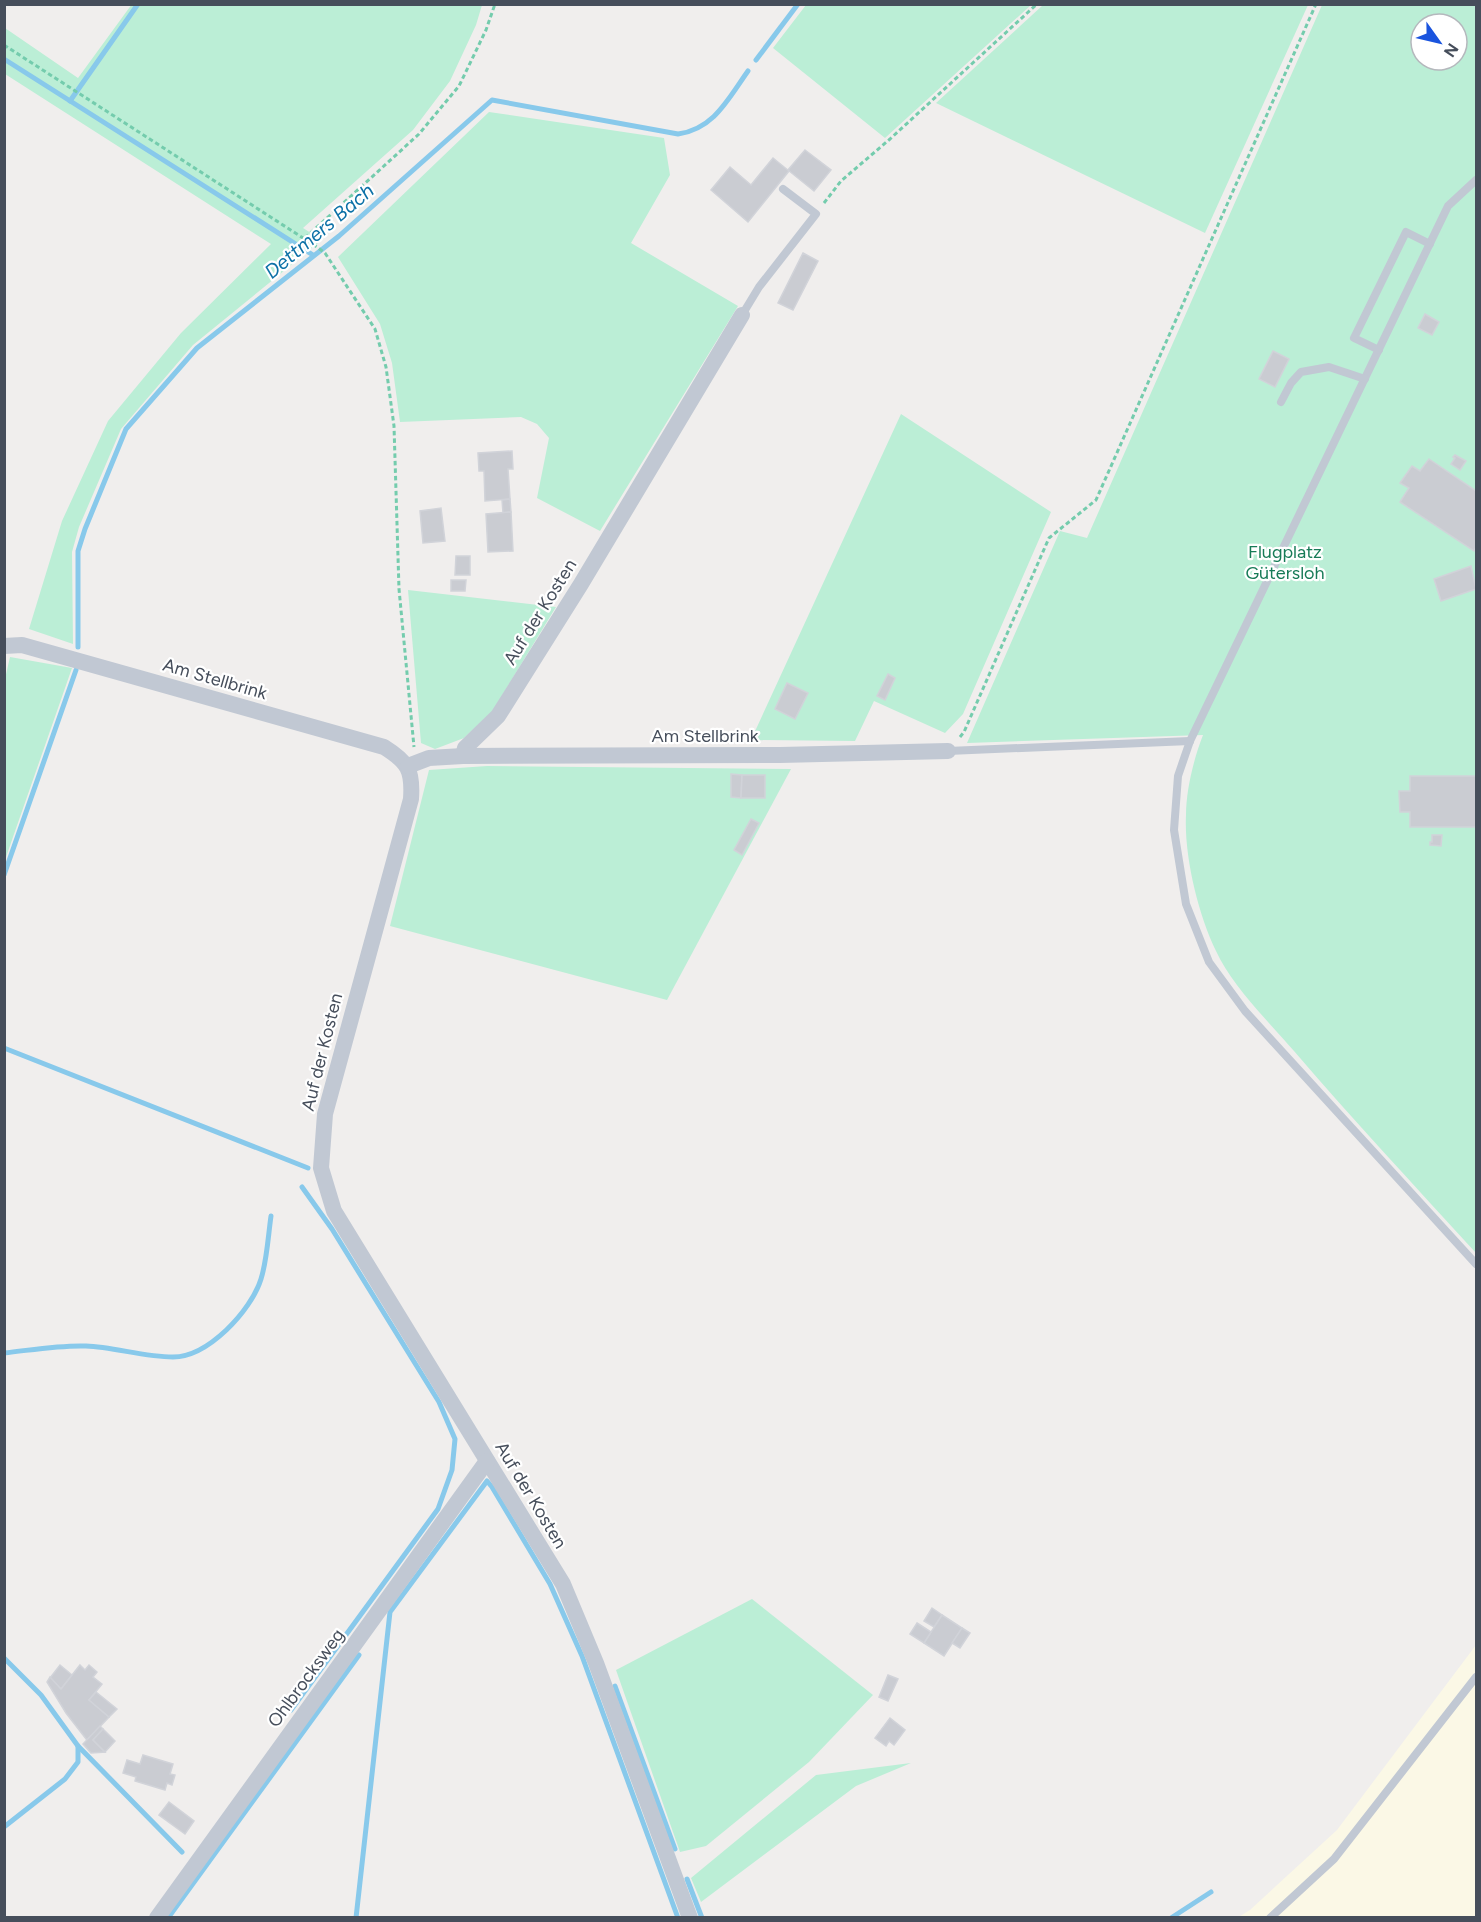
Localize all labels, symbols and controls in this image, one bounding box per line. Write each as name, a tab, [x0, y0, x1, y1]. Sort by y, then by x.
north arrow	[1409, 12, 1469, 72]
text: N	[1440, 40, 1462, 61]
water label: Dettmers Bach	[259, 178, 379, 284]
park label: Flugplatz Gütersloh	[1245, 541, 1325, 584]
street label: Auf der Kosten	[499, 555, 581, 669]
street label: Am Stellbrink	[160, 654, 270, 704]
street label: Am Stellbrink	[651, 725, 759, 747]
street label: Auf der Kosten	[297, 991, 347, 1113]
street label: Auf der Kosten	[491, 1438, 571, 1552]
street label: Ohlbrocksweg	[263, 1625, 349, 1731]

